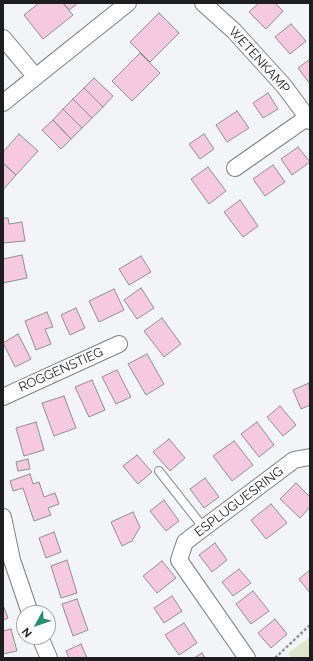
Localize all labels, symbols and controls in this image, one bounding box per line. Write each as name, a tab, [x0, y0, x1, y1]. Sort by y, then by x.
street label: WETENKAMP	[225, 24, 293, 96]
street label: ROGGENSTIEG	[16, 344, 106, 396]
street label: ESPLUGUESRING	[192, 464, 286, 540]
north arrow	[16, 605, 56, 645]
text: N	[20, 625, 35, 640]

